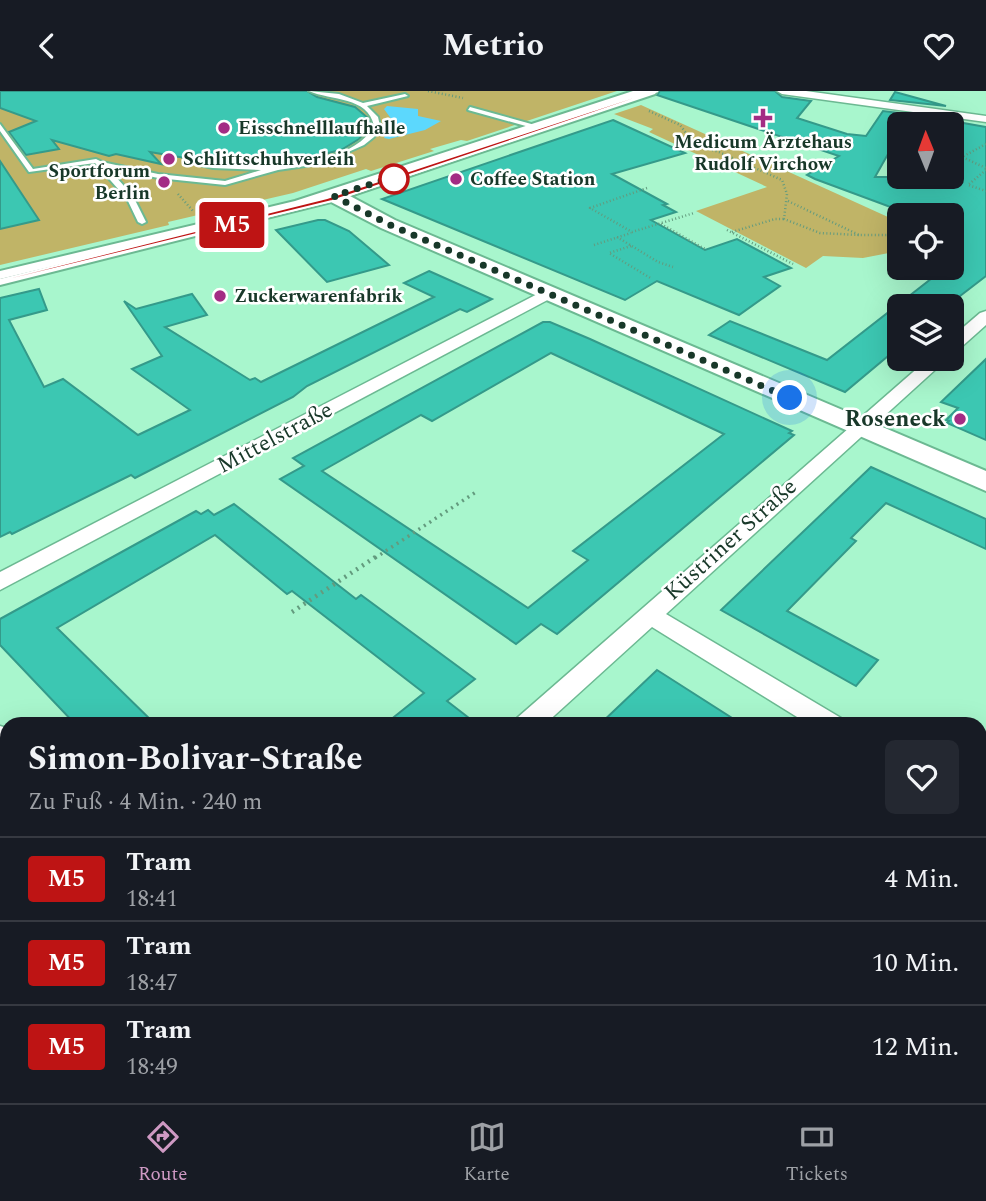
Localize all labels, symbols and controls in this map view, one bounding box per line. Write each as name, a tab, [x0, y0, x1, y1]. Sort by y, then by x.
text: Metrio	[442, 21, 544, 70]
icon: back	[28, 27, 66, 65]
icon: heart	[920, 27, 958, 65]
marker: Medicum Ärztehaus Rudolf Virchow	[753, 108, 773, 128]
north arrow	[887, 112, 964, 189]
map controls	[887, 112, 964, 371]
place label: Eisschnelllaufhalle	[238, 114, 406, 143]
marker: Eisschnelllaufhalle	[216, 120, 232, 136]
place label: Medicum Ärztehaus Rudolf Virchow	[674, 128, 852, 179]
place label: Schlittschuhverleih	[183, 145, 355, 174]
marker: Schlittschuhverleih	[161, 151, 177, 167]
place label: Sportforum Berlin	[48, 157, 150, 208]
unlabelled marker	[379, 164, 409, 194]
place label: Coffee Station	[470, 165, 596, 194]
marker: Coffee Station	[448, 171, 464, 187]
marker: Sportforum Berlin	[156, 174, 172, 190]
line badge: M5	[201, 202, 264, 248]
button: locate	[887, 203, 964, 280]
text: M5	[213, 207, 251, 243]
place label: Zuckerwarenfabrik	[234, 282, 403, 311]
marker: Zuckerwarenfabrik	[212, 288, 228, 304]
button: layers	[887, 294, 964, 371]
your location	[772, 380, 807, 415]
street label: Mittelstraße	[211, 393, 339, 483]
place label: Roseneck	[845, 402, 946, 437]
marker: Roseneck	[952, 411, 968, 427]
street label: Küstriner Straße	[657, 470, 805, 610]
text: Simon-Bolivar-Straße	[28, 734, 363, 784]
button: heart	[885, 740, 959, 814]
text: Zu Fuß · 4 Min. · 240 m	[28, 785, 262, 820]
text: Tram	[126, 842, 192, 882]
text: 4 Min.	[885, 859, 959, 899]
text: M5	[48, 861, 85, 897]
text: 18:41	[126, 882, 178, 917]
text: Tram	[126, 926, 192, 966]
text: 10 Min.	[872, 943, 959, 983]
text: M5	[48, 945, 85, 981]
text: 18:47	[126, 966, 178, 1001]
text: Tram	[126, 1010, 192, 1050]
text: 12 Min.	[872, 1027, 959, 1067]
text: M5	[48, 1029, 85, 1065]
text: 18:49	[126, 1050, 178, 1085]
tab: Route	[138, 1118, 187, 1189]
tab: Karte	[464, 1118, 510, 1189]
tab: Tickets	[786, 1118, 848, 1189]

